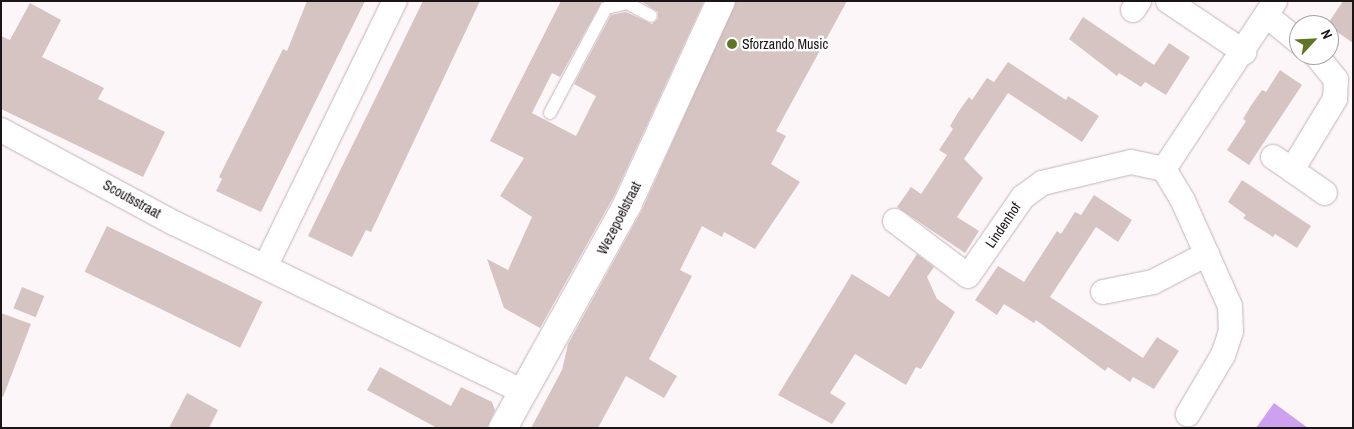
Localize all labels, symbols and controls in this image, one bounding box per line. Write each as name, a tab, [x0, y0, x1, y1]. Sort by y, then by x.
north arrow	[1289, 15, 1339, 65]
text: N	[1317, 27, 1337, 42]
place label: Sforzando Music	[742, 36, 828, 52]
marker: Sforzando Music	[726, 38, 738, 50]
street label: Scoutsstraat	[100, 176, 164, 222]
street label: Wezepoelstraat	[593, 179, 645, 257]
street label: Lindenhof	[982, 199, 1024, 251]

